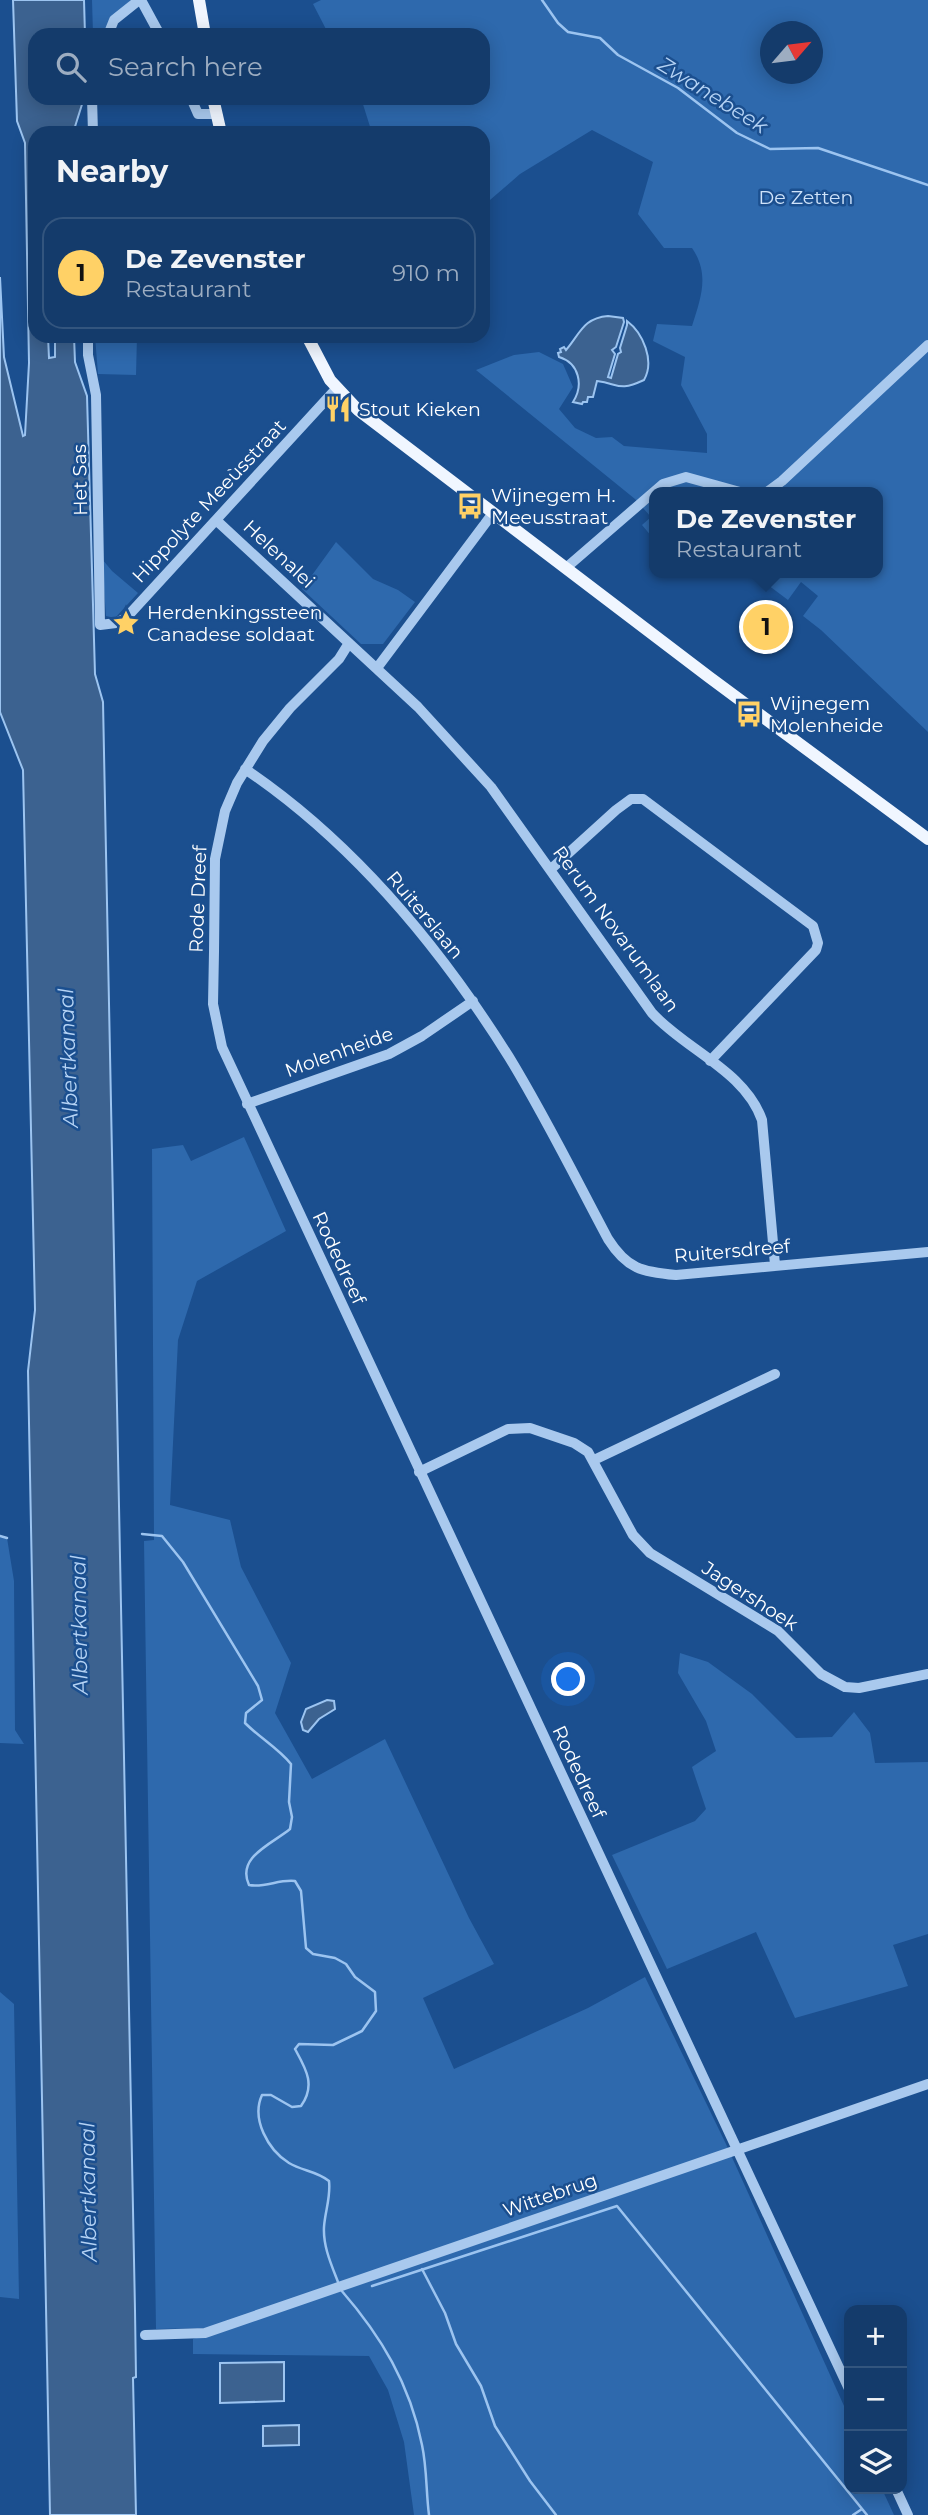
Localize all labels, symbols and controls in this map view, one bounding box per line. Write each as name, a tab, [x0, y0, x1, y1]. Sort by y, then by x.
north arrow	[760, 21, 823, 84]
search box	[28, 28, 490, 105]
icon: search	[52, 48, 90, 86]
text: Search here	[108, 51, 263, 83]
water label: Zwanebeek	[653, 51, 774, 139]
text: Nearby	[56, 153, 168, 190]
park label: De Zetten	[759, 186, 853, 209]
text: De Zevenster	[125, 243, 305, 275]
text: 1	[76, 259, 86, 287]
text: 910 m	[392, 259, 460, 287]
text: Restaurant	[125, 275, 251, 303]
restaurant icon: Stout Kieken	[323, 394, 353, 424]
place label: Stout Kieken	[359, 398, 481, 421]
street label: Hippolyte Meeùsstraat	[127, 414, 291, 587]
street label: Het Sas	[68, 444, 92, 516]
place label: Wijnegem H. Meeusstraat	[491, 484, 616, 529]
popup	[649, 487, 883, 578]
bus stop icon: Wijnegem H. Meeusstraat	[455, 491, 485, 521]
text: De Zevenster	[676, 503, 856, 535]
street label: Helenalei	[239, 515, 319, 593]
text: Restaurant	[676, 535, 802, 563]
place label: Herdenkingssteen Canadese soldaat	[147, 601, 323, 646]
pin: 1	[743, 601, 789, 653]
place icon: Herdenkingssteen Canadese soldaat	[111, 608, 141, 638]
place label: Wijnegem Molenheide	[770, 692, 883, 737]
bus stop icon: Wijnegem Molenheide	[734, 699, 764, 729]
street label: Rerum Novarumlaan	[548, 841, 684, 1017]
street label: Rode Dreef	[185, 843, 211, 953]
street label: Ruiterslaan	[382, 866, 468, 964]
water label: Albertkanaal	[53, 988, 83, 1130]
street label: Molenheide	[282, 1022, 396, 1082]
street label: Rodedreef	[308, 1208, 371, 1309]
street label: Ruitersdreef	[673, 1234, 793, 1268]
water label: Albertkanaal	[65, 1555, 93, 1697]
street label: Jagershoek	[697, 1556, 803, 1636]
your location	[551, 1662, 585, 1696]
street label: Rodedreef	[548, 1722, 611, 1823]
water label: Albertkanaal	[74, 2122, 102, 2264]
street label: Wittebrug	[500, 2168, 600, 2222]
map controls	[844, 2305, 907, 2494]
button: +	[844, 2305, 907, 2368]
button: −	[844, 2368, 907, 2431]
button: layers	[844, 2431, 907, 2494]

